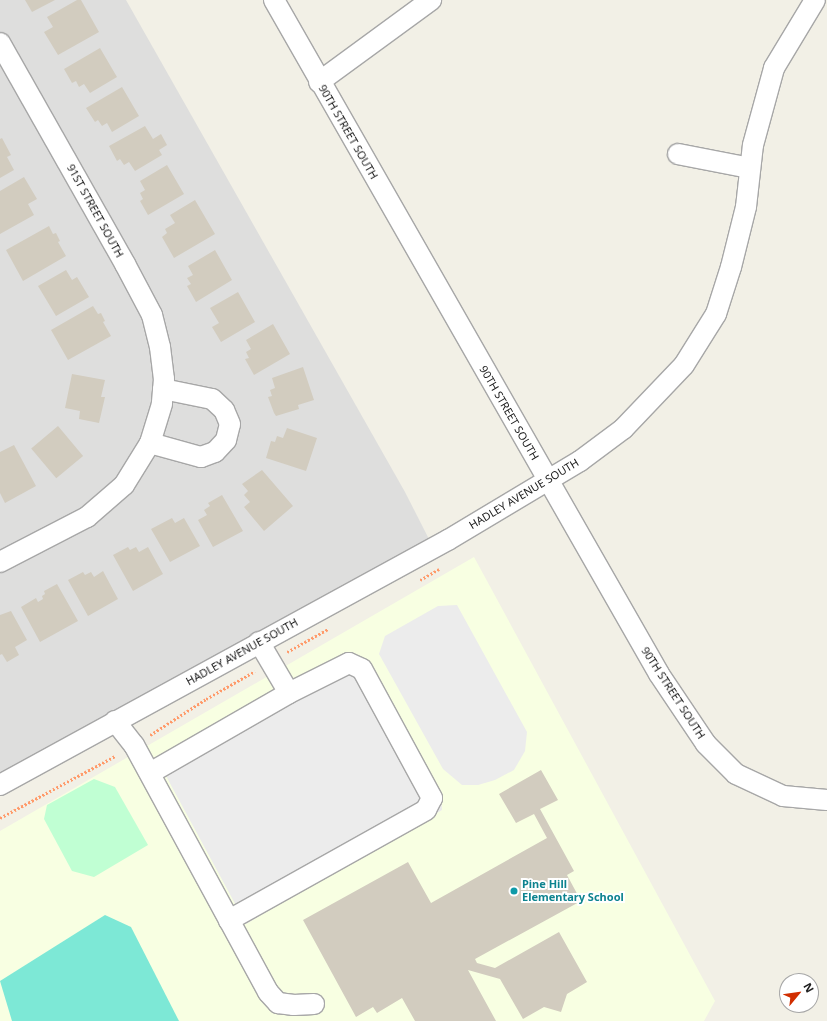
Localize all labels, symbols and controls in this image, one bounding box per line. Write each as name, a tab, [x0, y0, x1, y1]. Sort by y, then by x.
street label: 90TH STREET SOUTH	[316, 82, 380, 182]
street label: 91ST STREET SOUTH	[64, 162, 126, 260]
street label: 90TH STREET SOUTH	[477, 363, 541, 463]
street label: HADLEY AVENUE SOUTH	[467, 456, 581, 532]
street label: HADLEY AVENUE SOUTH	[184, 616, 300, 688]
street label: 90TH STREET SOUTH	[638, 645, 708, 741]
place label: Pine Hill Elementary School	[522, 878, 624, 904]
marker: Pine Hill Elementary School	[509, 886, 519, 896]
north arrow	[779, 973, 819, 1013]
text: N	[800, 980, 818, 995]

